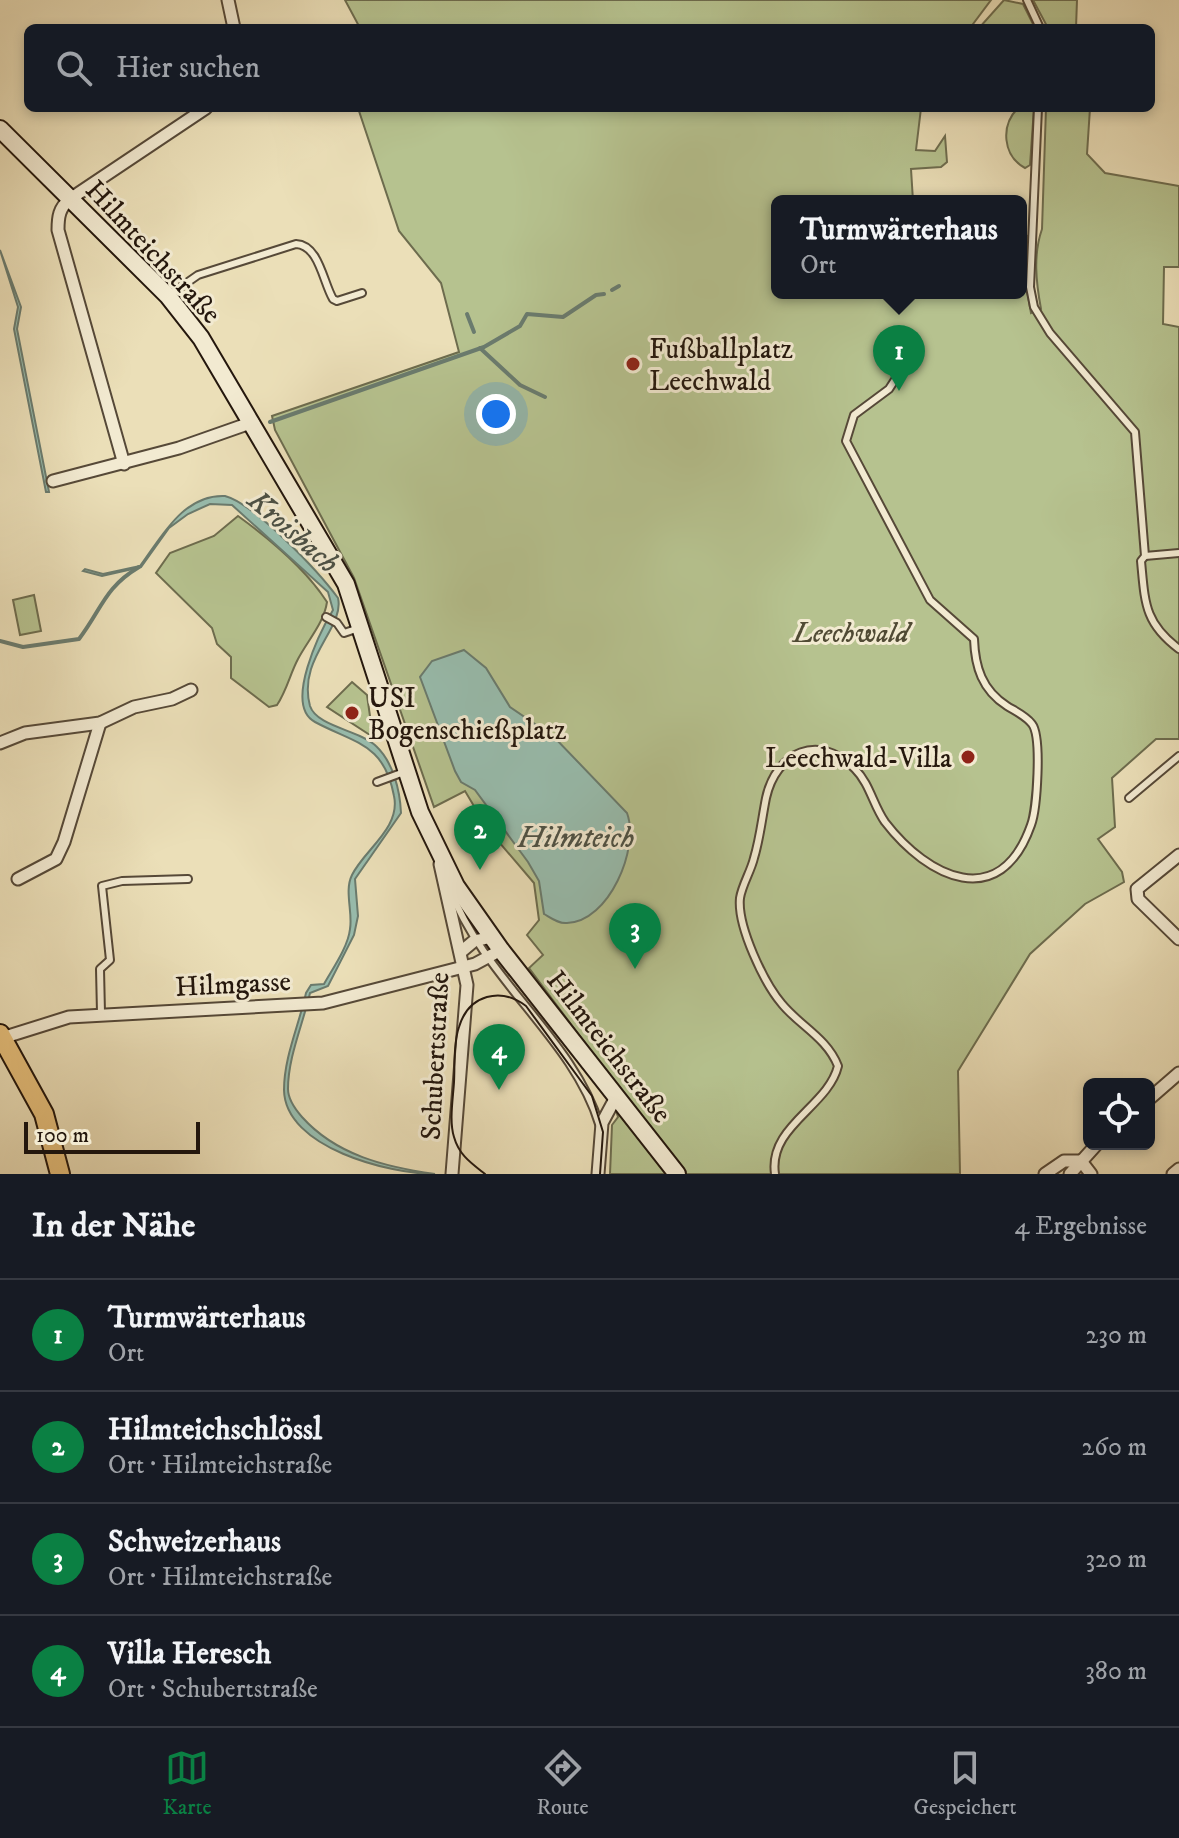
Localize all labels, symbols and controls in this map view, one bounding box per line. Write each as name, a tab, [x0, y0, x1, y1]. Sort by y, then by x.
search box	[24, 24, 1155, 112]
icon: search	[52, 46, 96, 90]
text: Hier suchen	[116, 50, 260, 87]
street label: Hilmteichstraße	[77, 173, 228, 331]
popup	[771, 195, 1027, 299]
text: Turmwärterhaus	[800, 212, 998, 249]
text: Ort	[800, 249, 837, 282]
pin: 1	[873, 325, 925, 391]
place label: Fußballplatz Leechwald	[649, 332, 793, 399]
marker: Fußballplatz Leechwald	[624, 355, 642, 373]
your location	[476, 394, 516, 434]
water label: Kroisbach	[239, 482, 346, 582]
park label: Leechwald	[791, 616, 913, 651]
place label: USI Bogenschießplatz	[368, 681, 566, 748]
marker: USI Bogenschießplatz	[343, 704, 361, 722]
place label: Leechwald-Villa	[765, 741, 952, 776]
marker: Leechwald-Villa	[959, 748, 977, 766]
pin: 2	[454, 804, 506, 870]
water label: Hilmteich	[517, 820, 634, 857]
pin: 3	[609, 903, 661, 969]
street label: Hilmgasse	[174, 964, 292, 1005]
street label: Hilmteichstraße	[538, 964, 679, 1130]
street label: Schubertstraße	[414, 971, 457, 1141]
pin: 4	[473, 1024, 525, 1090]
map controls	[1083, 1078, 1155, 1150]
button: locate	[1083, 1078, 1155, 1150]
scale bar	[24, 1118, 200, 1154]
text: 100 m	[36, 1122, 89, 1149]
text: In der Nähe	[32, 1205, 195, 1247]
text: 4 Ergebnisse	[1014, 1210, 1147, 1243]
text: Turmwärterhaus	[108, 1300, 306, 1337]
text: 1	[53, 1319, 63, 1352]
text: 230 m	[1085, 1319, 1147, 1352]
text: Ort	[108, 1337, 144, 1370]
text: Hilmteichschlössl	[108, 1412, 322, 1449]
text: 2	[52, 1431, 64, 1464]
text: 260 m	[1082, 1431, 1147, 1464]
text: Ort · Hilmteichstraße	[108, 1449, 332, 1482]
text: Schweizerhaus	[108, 1524, 281, 1561]
text: 3	[53, 1543, 63, 1576]
text: 320 m	[1085, 1543, 1147, 1576]
text: Ort · Hilmteichstraße	[108, 1561, 332, 1594]
text: Villa Heresch	[108, 1636, 271, 1673]
text: 4	[51, 1655, 65, 1688]
text: 380 m	[1085, 1655, 1147, 1688]
text: Ort · Schubertstraße	[108, 1673, 318, 1706]
tab: Karte	[162, 1746, 212, 1821]
tab: Route	[537, 1746, 589, 1821]
tab: Gespeichert	[914, 1746, 1017, 1821]

